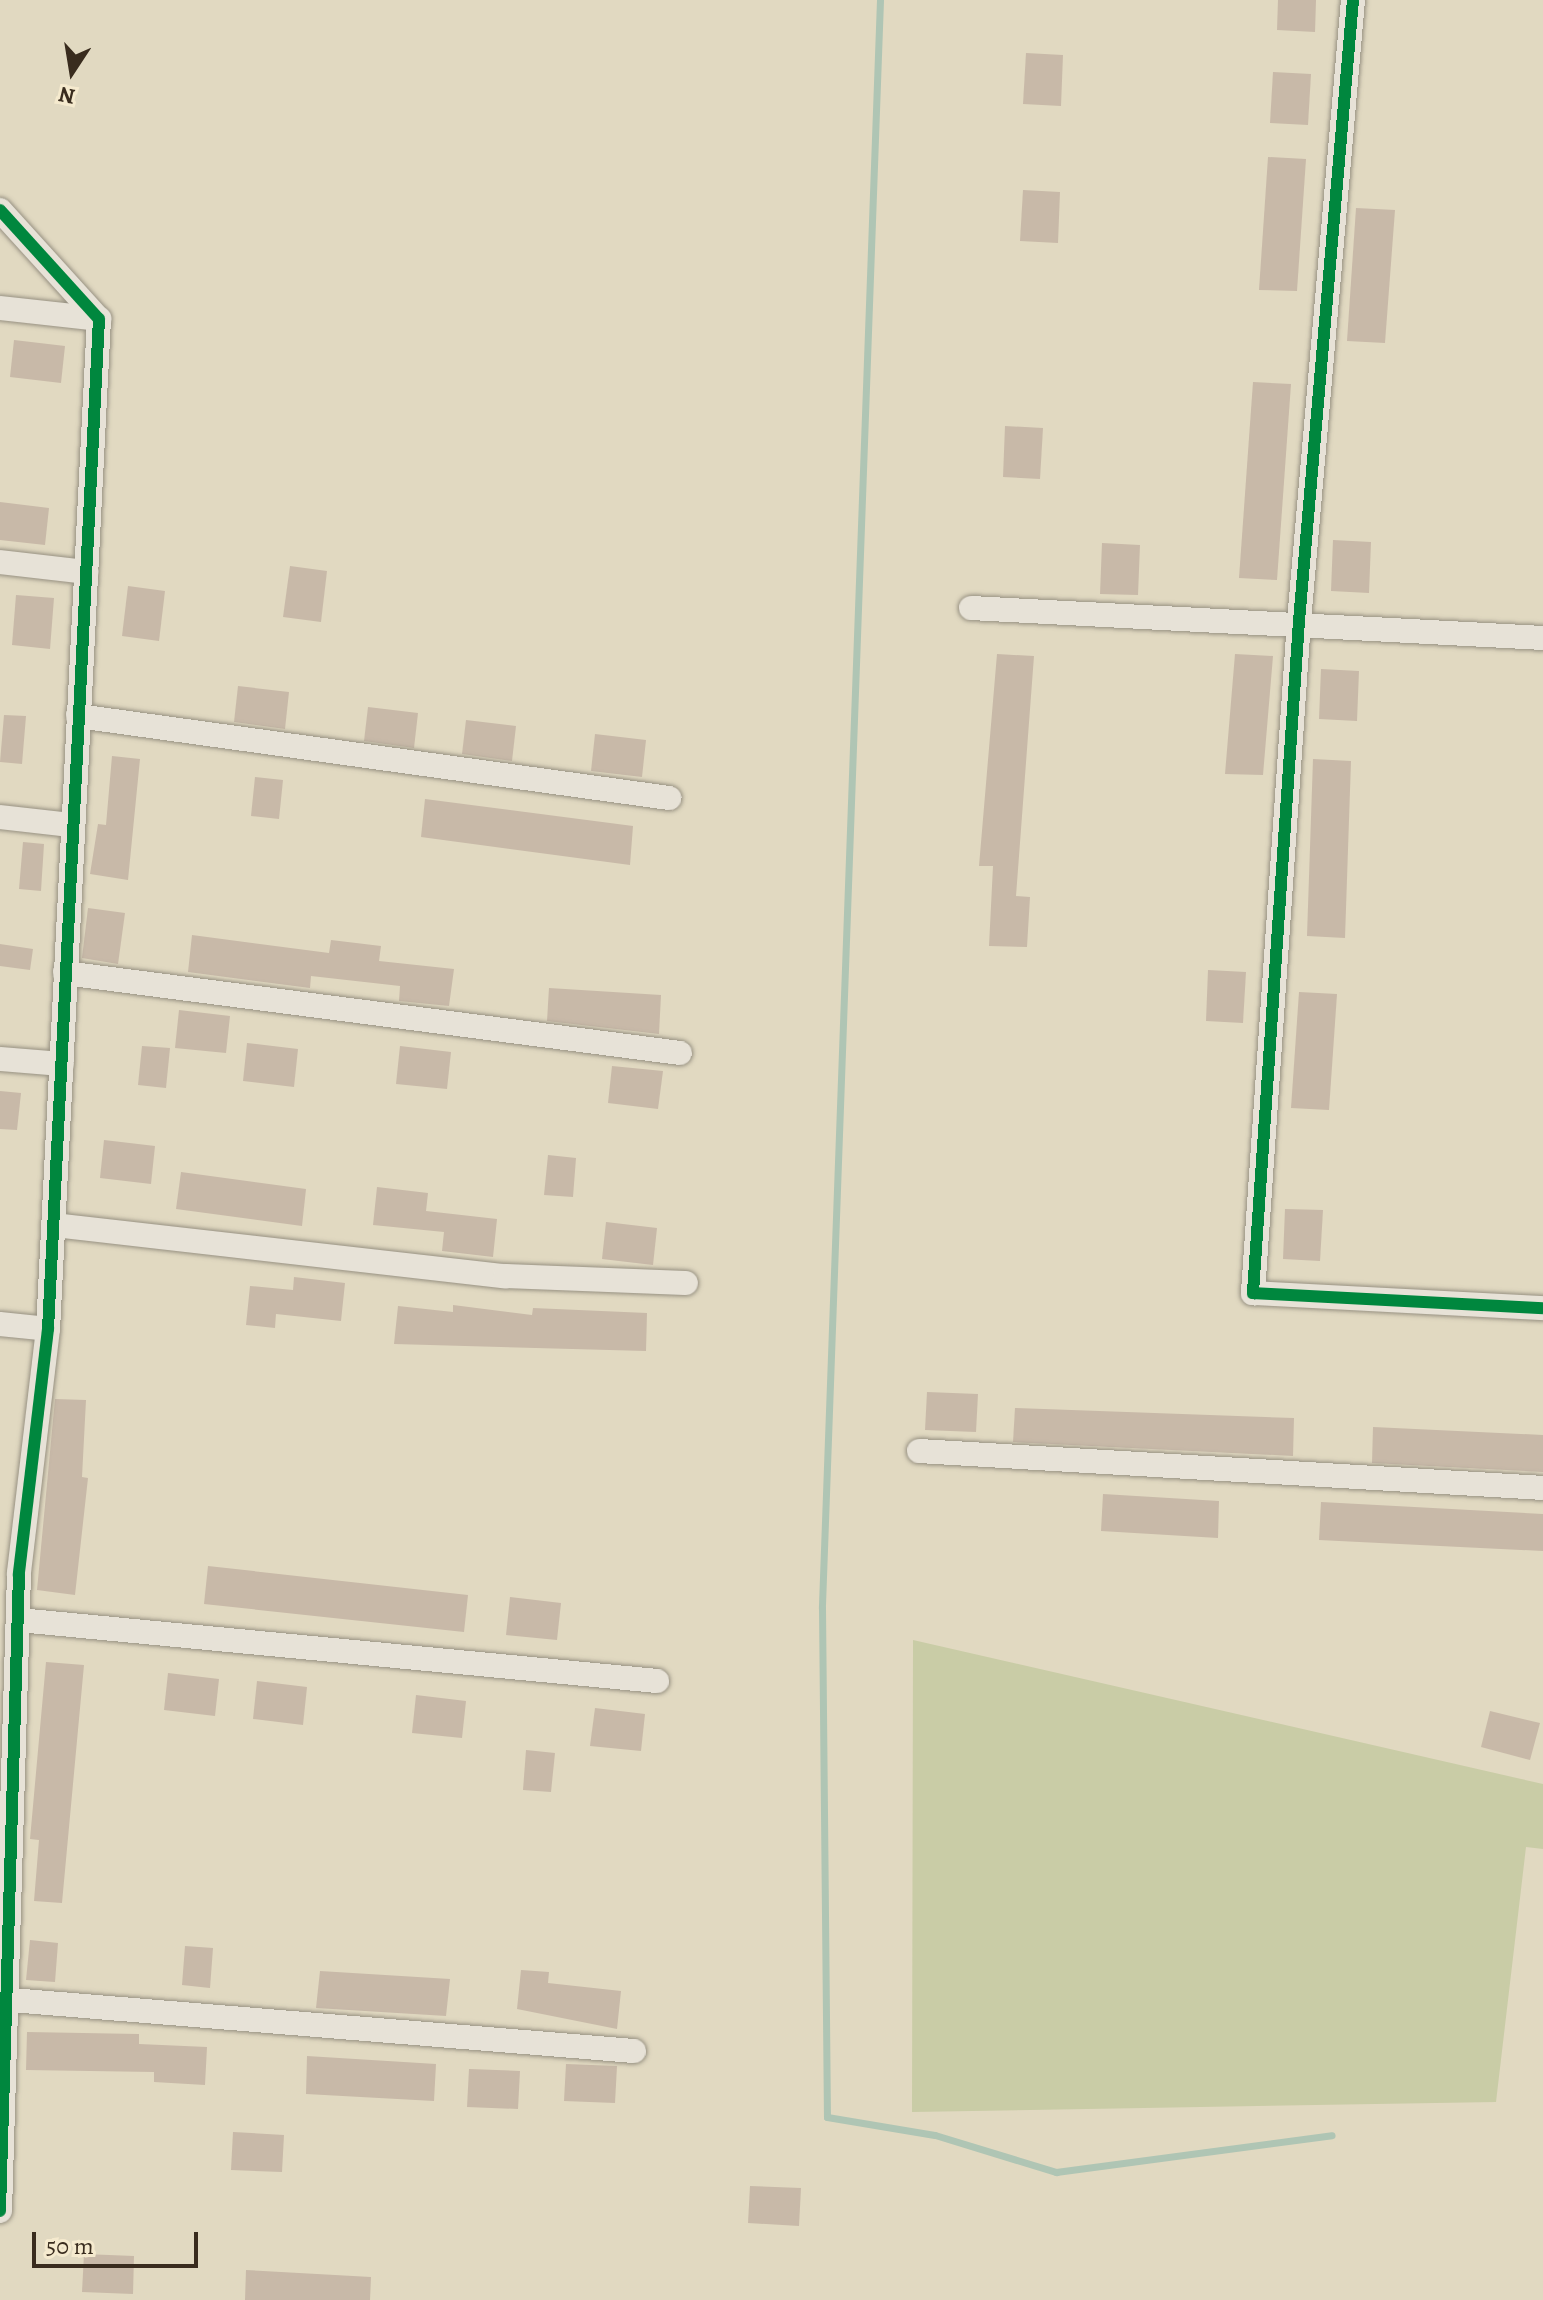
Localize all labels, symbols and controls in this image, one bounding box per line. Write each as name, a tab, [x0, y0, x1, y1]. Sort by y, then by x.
north arrow	[32, 32, 112, 112]
text: N	[56, 79, 78, 112]
scale bar	[36, 2216, 202, 2266]
text: 50 m	[46, 2230, 94, 2262]

